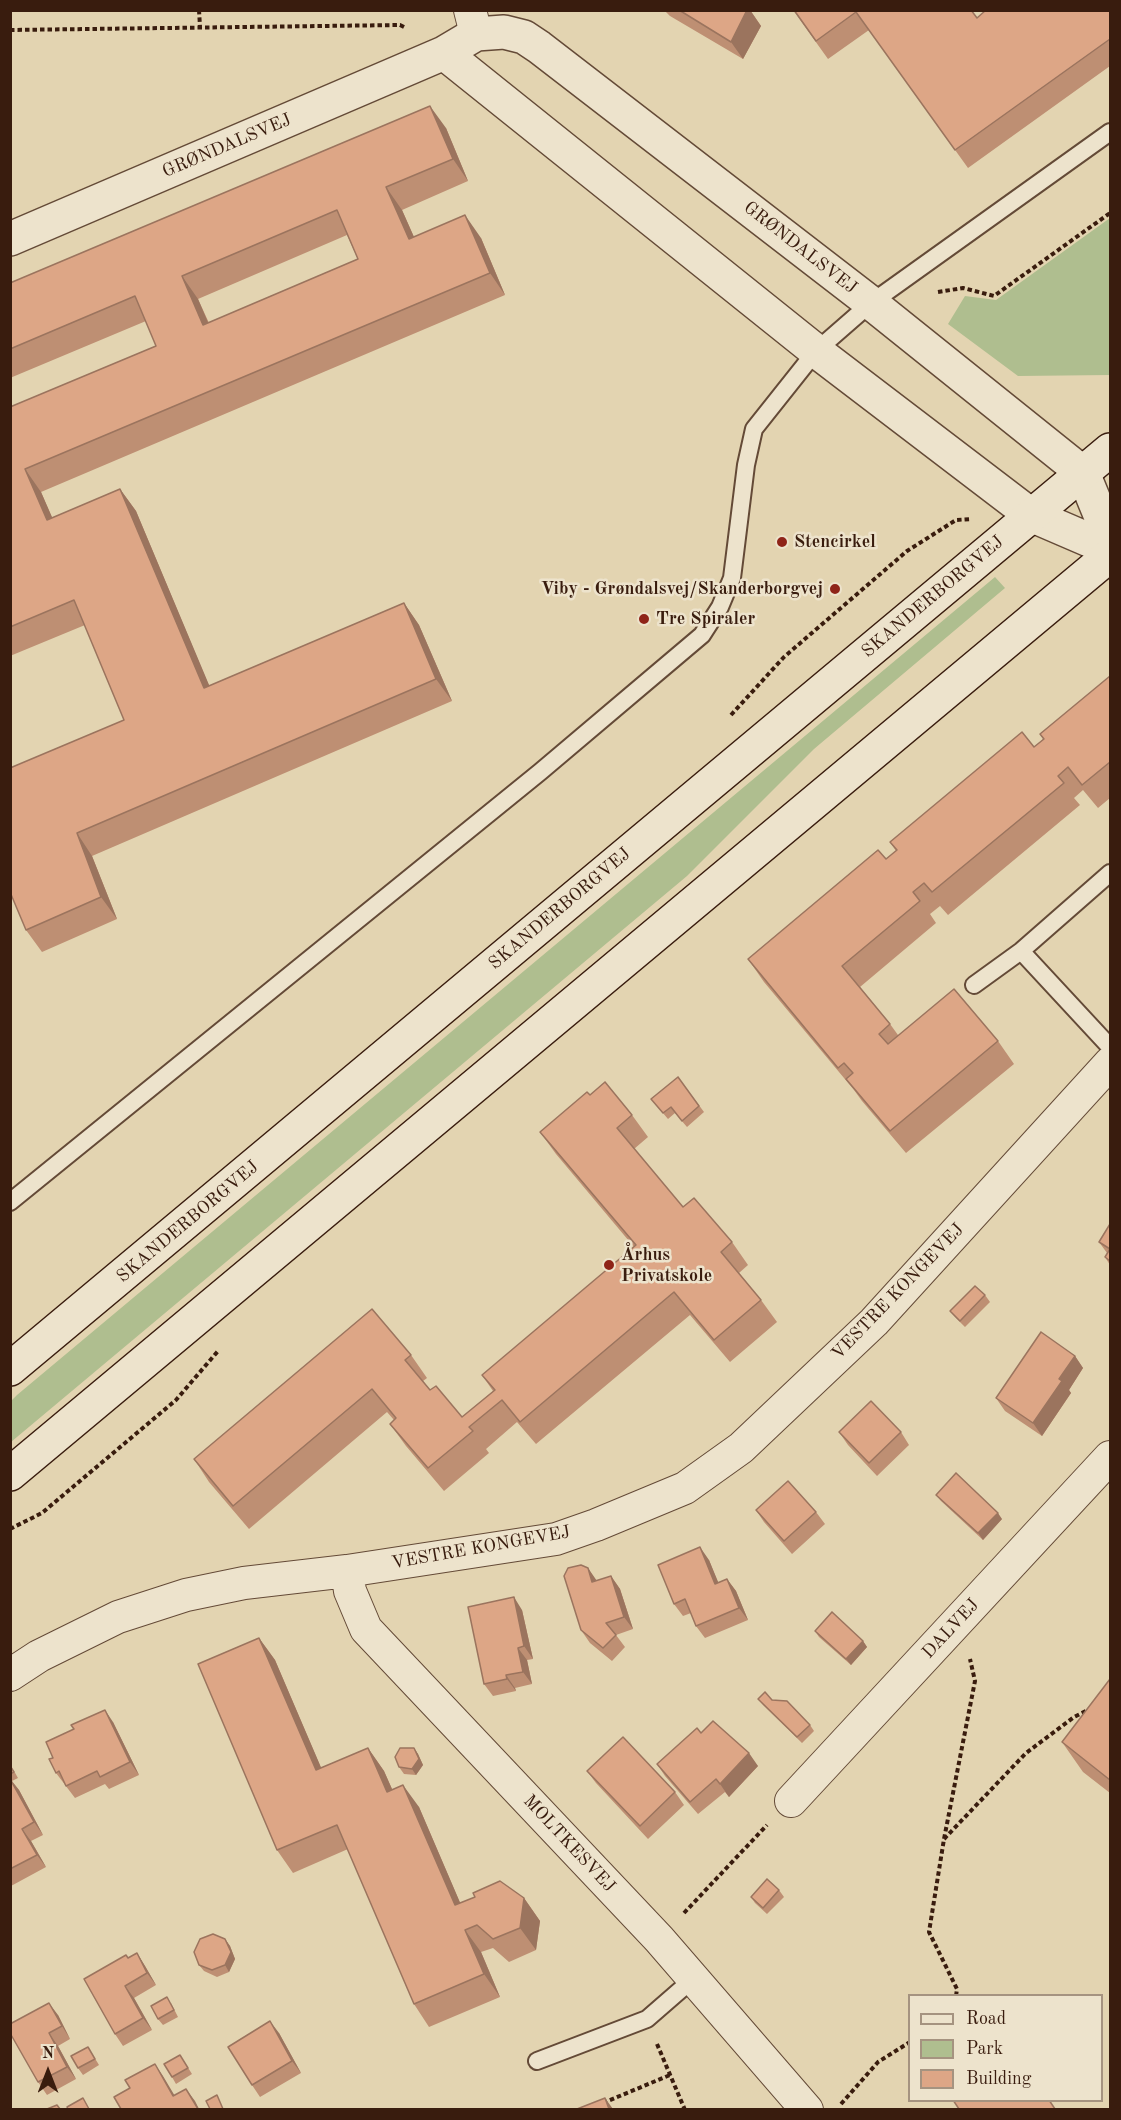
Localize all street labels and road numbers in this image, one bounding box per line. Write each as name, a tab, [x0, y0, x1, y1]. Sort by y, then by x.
street label: GRØNDALSVEJ	[159, 109, 295, 183]
street label: GRØNDALSVEJ	[739, 197, 861, 299]
street label: SKANDERBORGVEJ	[858, 531, 1008, 663]
street label: SKANDERBORGVEJ	[485, 843, 635, 975]
street label: SKANDERBORGVEJ	[113, 1156, 263, 1288]
street label: VESTRE KONGEVEJ	[827, 1219, 969, 1365]
street label: VESTRE KONGEVEJ	[390, 1522, 572, 1574]
street label: DALVEJ	[918, 1595, 984, 1663]
street label: MOLTKESVEJ	[518, 1791, 620, 1897]

